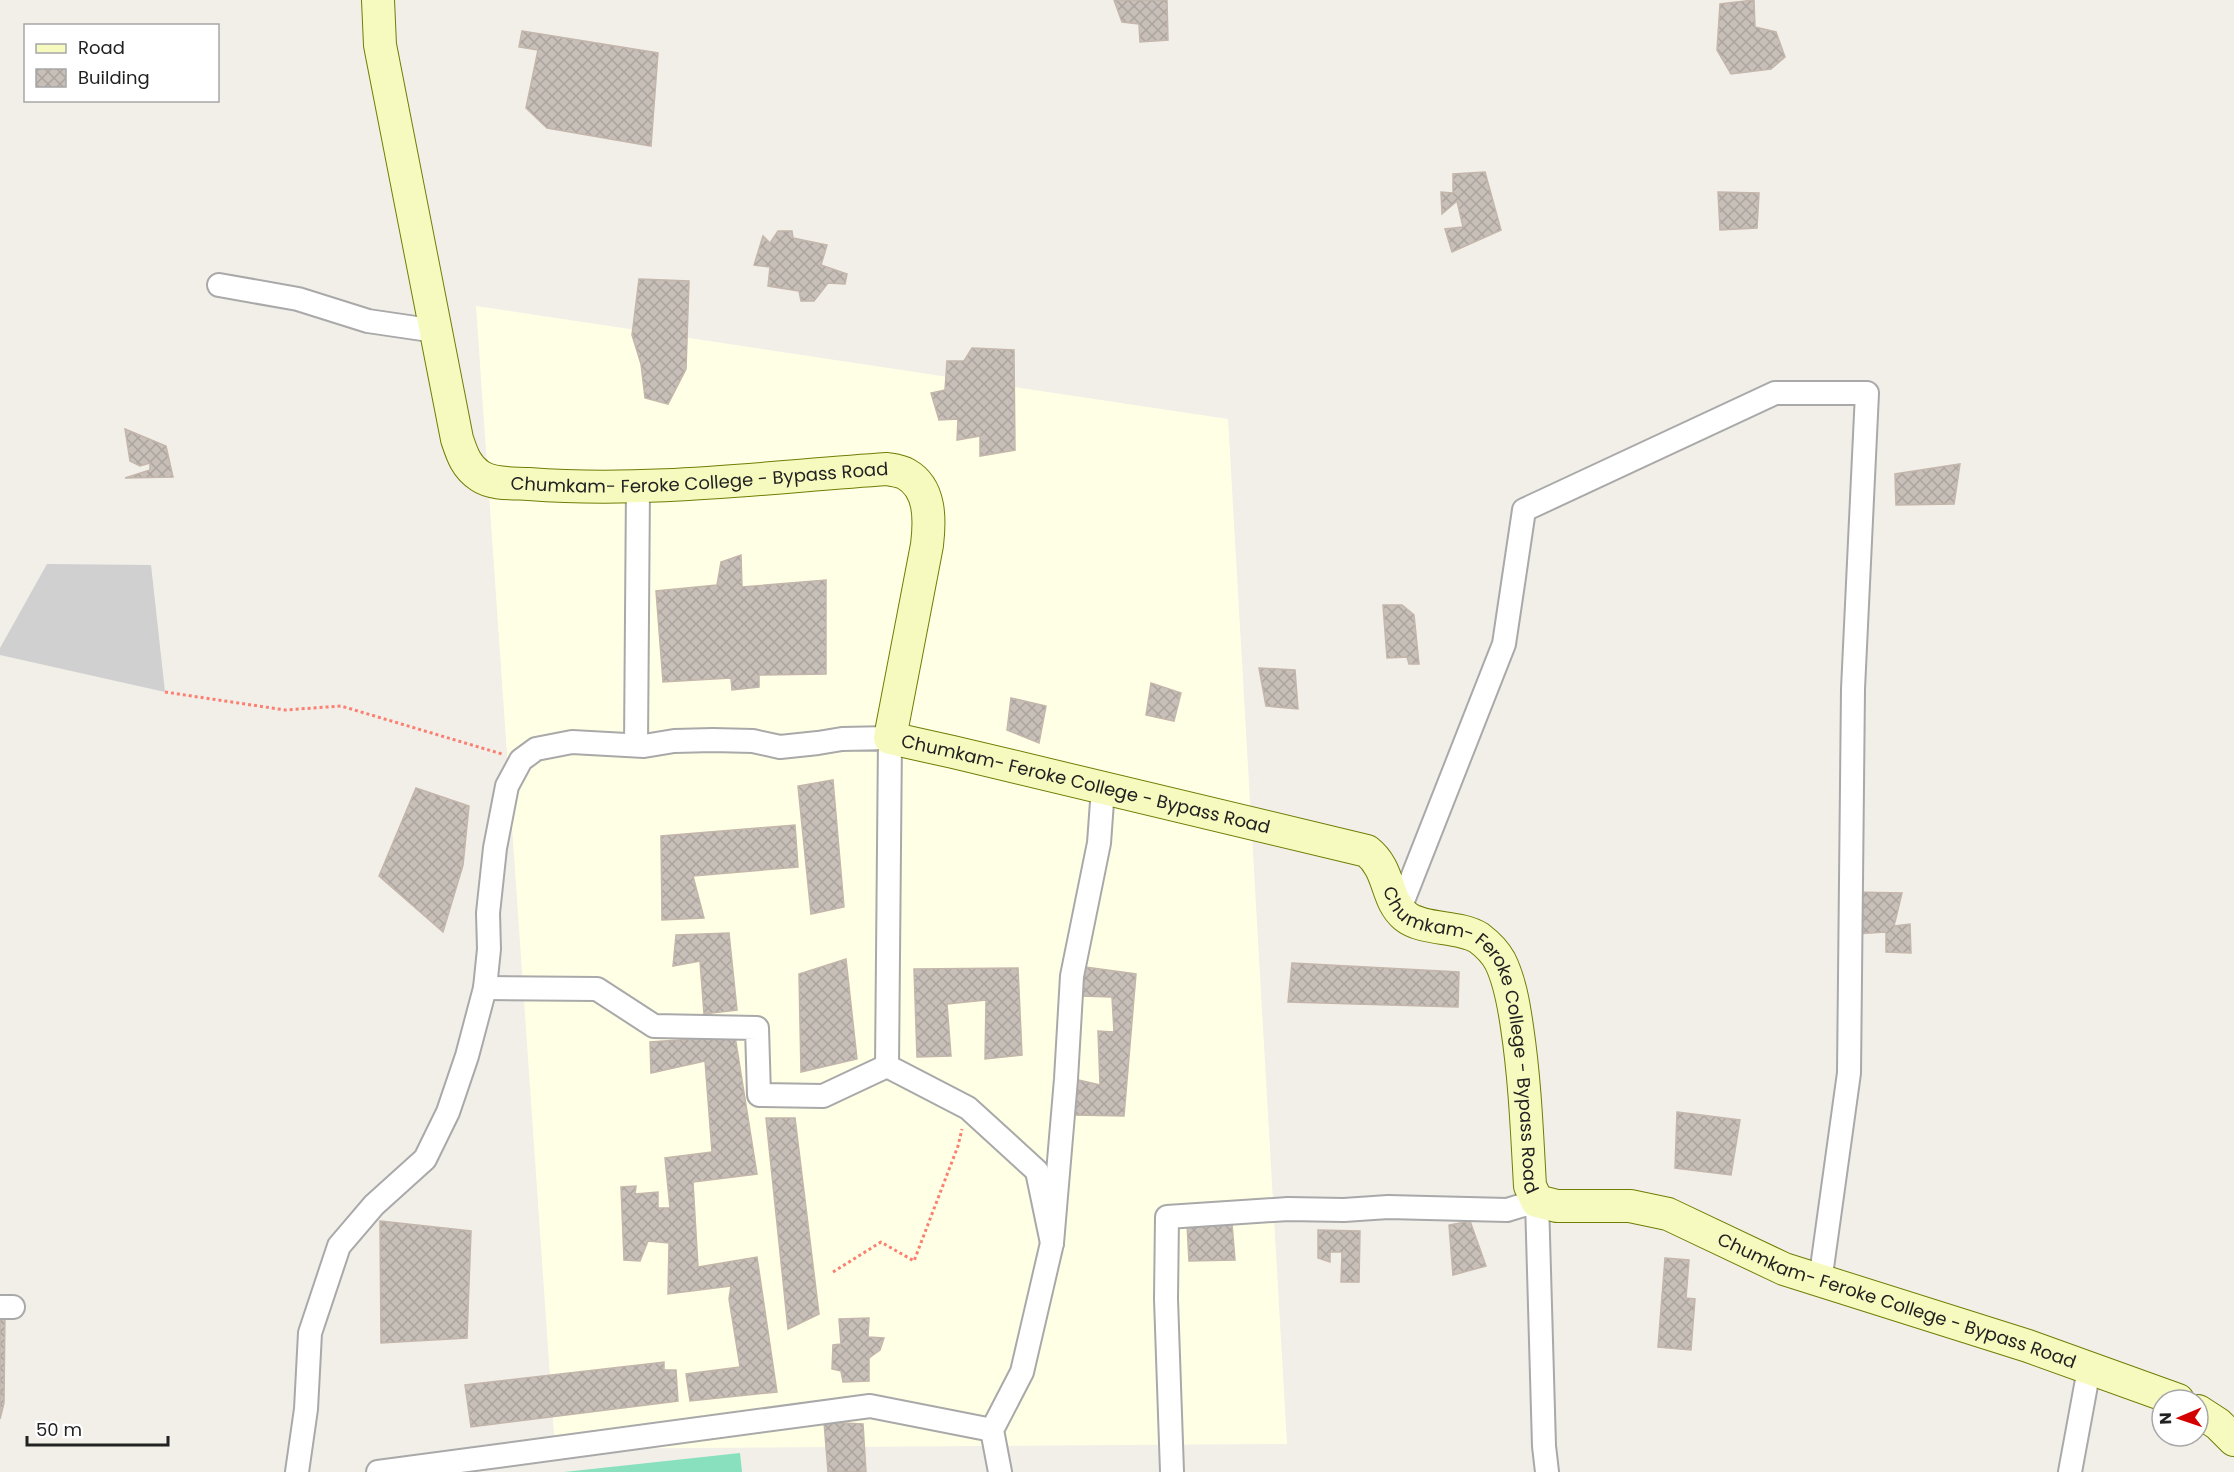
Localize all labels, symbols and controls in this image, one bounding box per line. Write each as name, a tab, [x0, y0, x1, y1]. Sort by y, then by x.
legend	[24, 24, 219, 102]
text: Road	[78, 35, 125, 60]
text: Building	[78, 65, 150, 90]
street label: Chumkam- Feroke College - Bypass Road	[510, 456, 889, 499]
street label: Chumkam- Feroke College - Bypass Road	[899, 728, 1273, 839]
street label: Chumkam- Feroke College - Bypass Road	[1377, 883, 1545, 1198]
street label: Chumkam- Feroke College - Bypass Road	[1713, 1226, 2080, 1374]
north arrow	[2150, 1388, 2210, 1448]
scale bar	[27, 1409, 168, 1447]
text: N	[2154, 1412, 2177, 1425]
text: 50 m	[36, 1417, 82, 1442]

